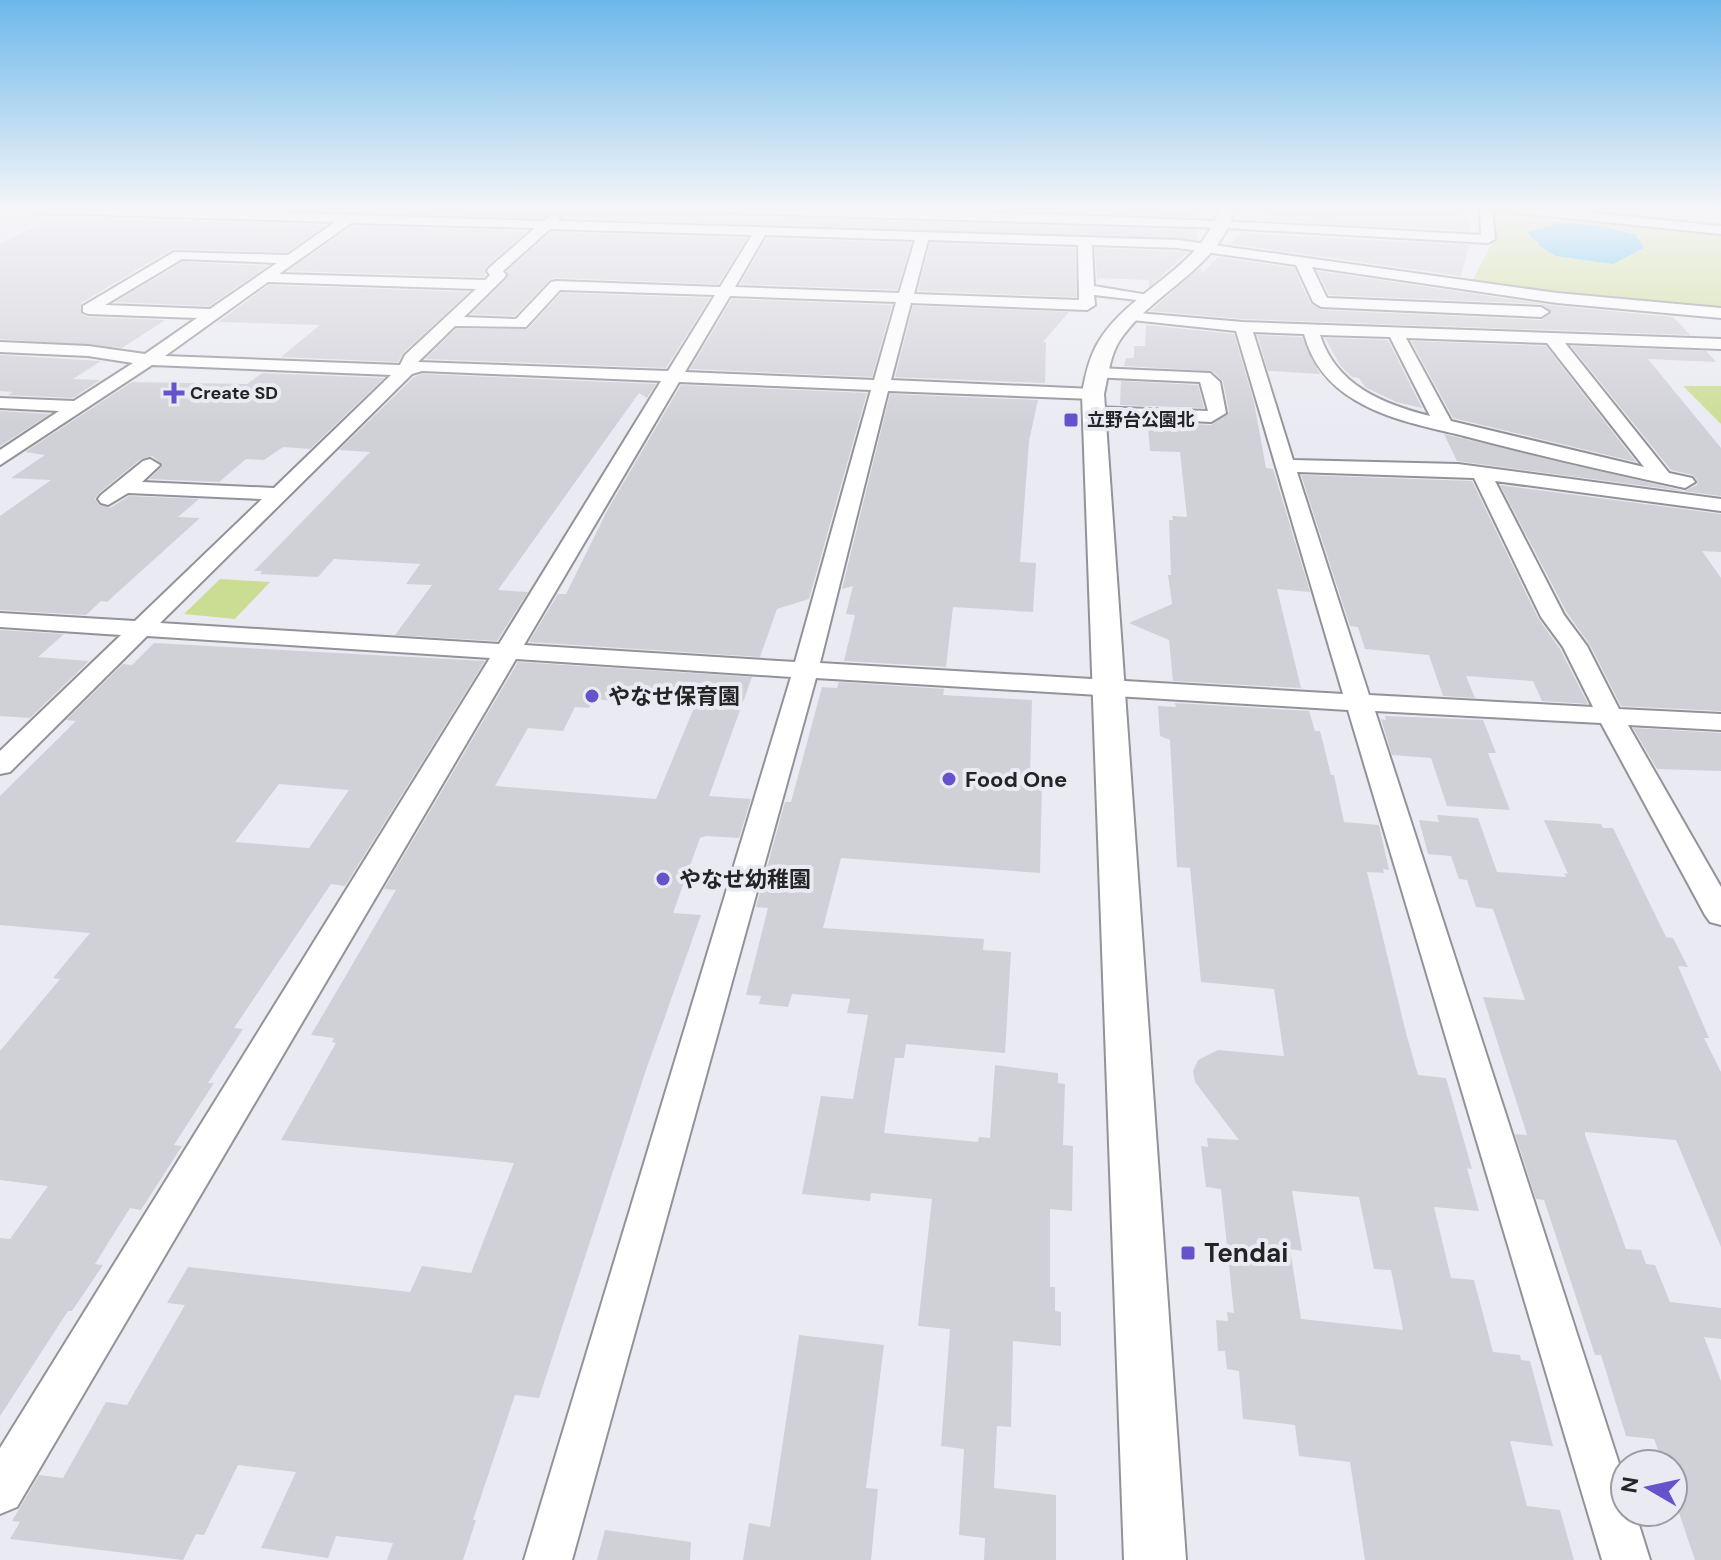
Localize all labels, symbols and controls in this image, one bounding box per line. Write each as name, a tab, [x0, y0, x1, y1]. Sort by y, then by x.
place label: Create SD	[190, 381, 278, 405]
marker: Create SD	[165, 384, 183, 402]
place label: 立野台公園北	[1087, 408, 1195, 432]
marker: 立野台公園北	[1062, 411, 1080, 429]
place label: やなせ保育園	[608, 682, 740, 711]
marker: やなせ保育園	[583, 687, 601, 705]
place label: Food One	[965, 765, 1067, 794]
marker: Food One	[940, 770, 958, 788]
place label: やなせ幼稚園	[679, 865, 811, 894]
marker: やなせ幼稚園	[654, 870, 672, 888]
place label: Tendai	[1204, 1236, 1288, 1270]
marker: Tendai	[1179, 1244, 1197, 1262]
north arrow	[1609, 1448, 1689, 1528]
text: N	[1614, 1475, 1645, 1495]

